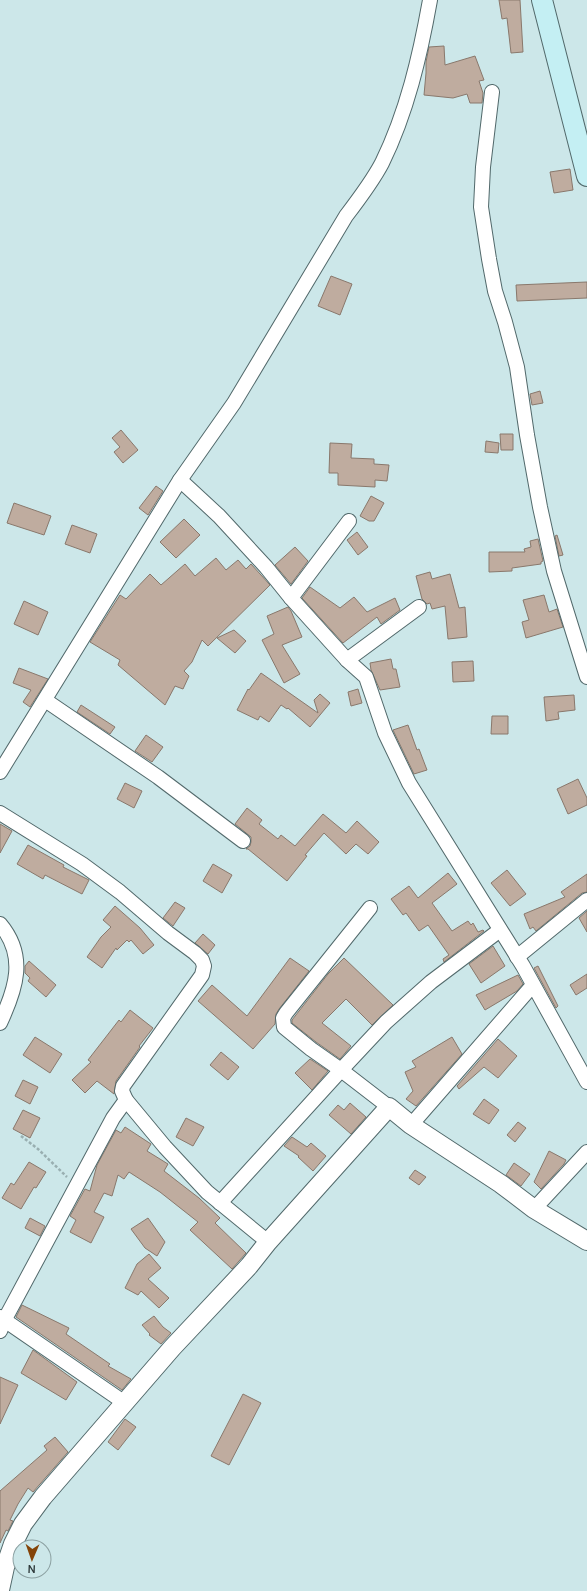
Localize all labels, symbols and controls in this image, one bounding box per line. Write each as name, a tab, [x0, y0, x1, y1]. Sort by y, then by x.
north arrow	[12, 1539, 52, 1579]
text: N	[27, 1562, 36, 1577]

